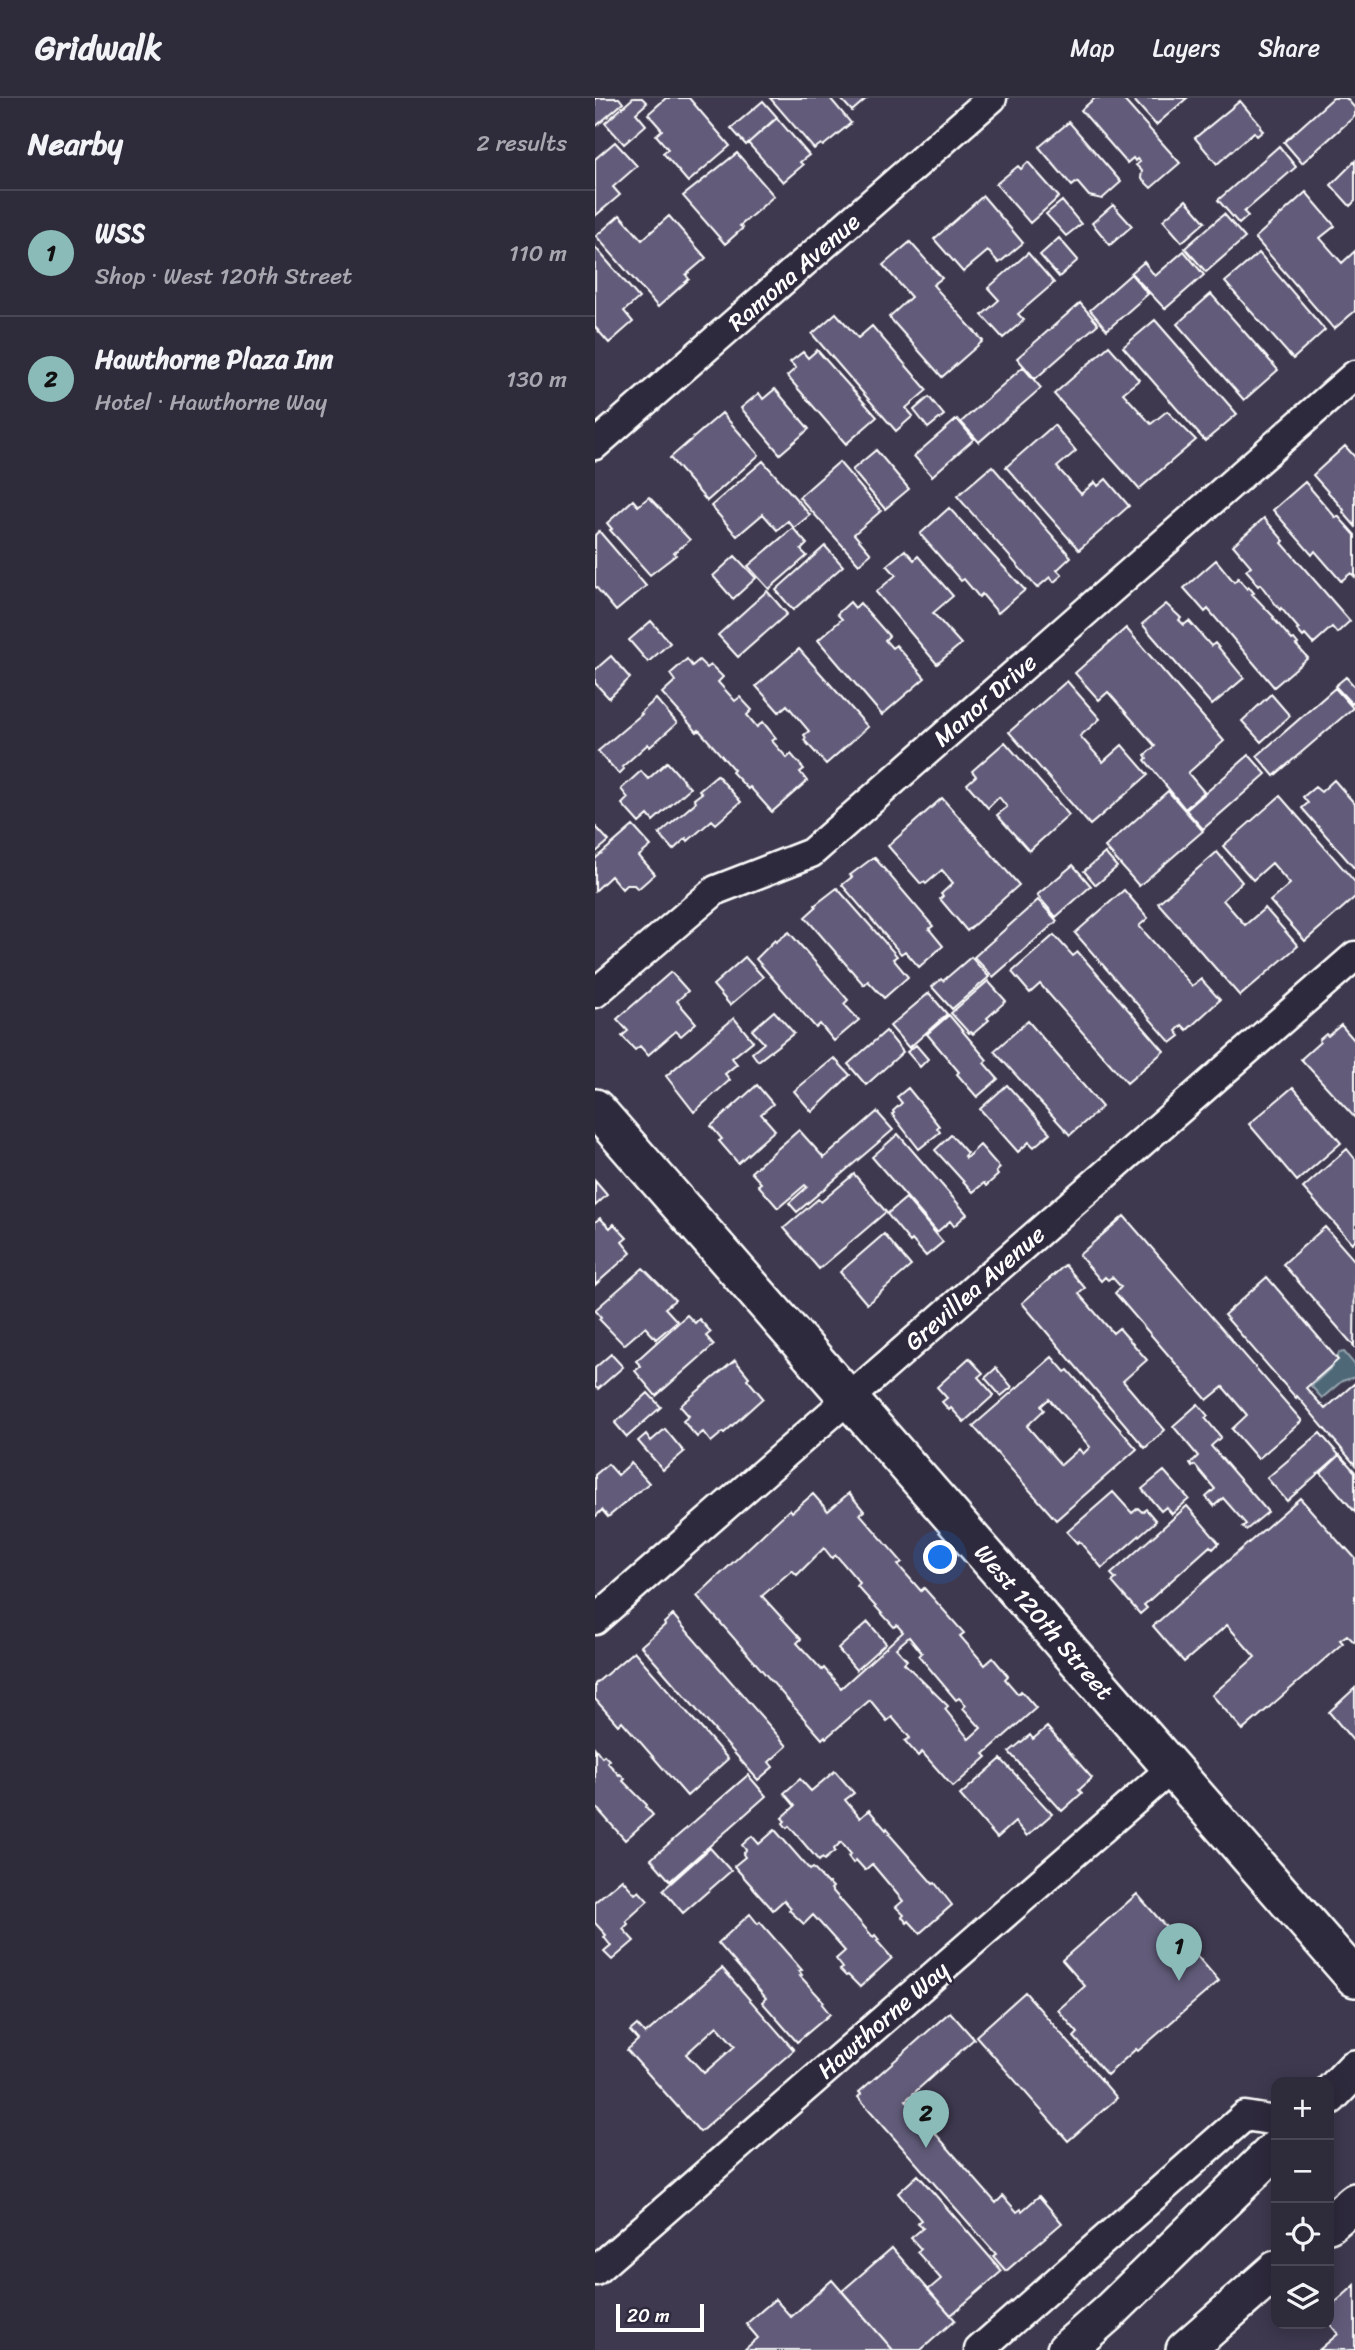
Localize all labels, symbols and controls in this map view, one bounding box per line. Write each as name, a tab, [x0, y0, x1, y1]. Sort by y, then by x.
text: Gridwalk	[35, 19, 162, 77]
text: Map	[1070, 27, 1115, 69]
text: Layers	[1153, 27, 1220, 69]
text: Share	[1258, 27, 1320, 69]
text: Nearby	[28, 117, 123, 171]
text: 2 results	[476, 123, 567, 164]
street label: Ramona Avenue	[718, 202, 870, 342]
text: WSS	[95, 210, 145, 256]
text: 1	[46, 233, 56, 274]
text: 110 m	[509, 233, 567, 274]
text: Shop · West 120th Street	[95, 256, 352, 297]
text: Hawthorne Plaza Inn	[95, 336, 333, 382]
text: 2	[44, 359, 58, 400]
text: 130 m	[506, 359, 567, 400]
text: Hotel · Hawthorne Way	[95, 382, 327, 423]
street label: Manor Drive	[923, 642, 1047, 758]
street label: Grevillea Avenue	[895, 1214, 1055, 1362]
street label: West 120th Street	[964, 1534, 1124, 1710]
your location	[923, 1540, 957, 1574]
pin: 1	[1156, 1923, 1202, 1981]
street label: Hawthorne Way	[807, 1950, 959, 2090]
map controls	[1271, 2077, 1334, 2329]
button: +	[1271, 2077, 1334, 2140]
pin: 2	[903, 2090, 949, 2148]
button: −	[1271, 2140, 1334, 2203]
button: locate	[1271, 2203, 1334, 2266]
button: layers	[1271, 2266, 1334, 2329]
text: 20 m	[627, 2299, 670, 2332]
scale bar	[616, 2301, 703, 2333]

